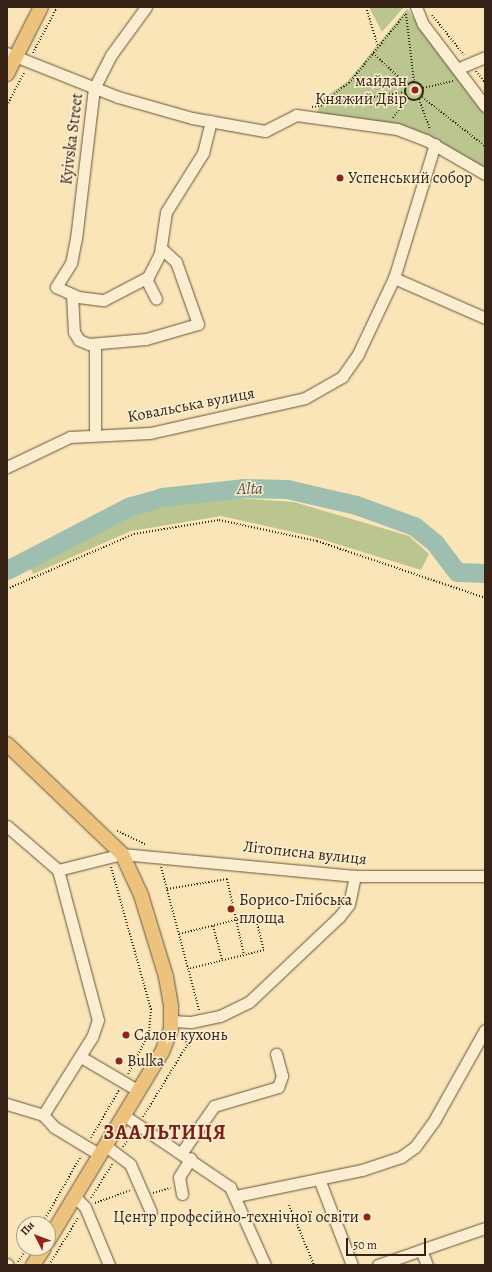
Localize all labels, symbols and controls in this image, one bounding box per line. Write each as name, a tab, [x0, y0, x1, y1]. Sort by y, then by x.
place label: майдан Княжий Двір	[315, 71, 407, 109]
marker: майдан Княжий Двір	[410, 85, 420, 95]
street label: Kyivska Street	[57, 92, 87, 186]
place label: Успенський собор	[348, 168, 473, 188]
marker: Успенський собор	[335, 173, 345, 183]
street label: Ковальська вулиця	[126, 383, 256, 427]
water label: Alta	[237, 479, 263, 499]
street label: Літописна вулиця	[242, 837, 368, 869]
place label: Борисо-Глібська площа	[239, 890, 352, 928]
marker: Борисо-Глібська площа	[226, 904, 236, 914]
place label: Салон кухонь	[134, 1025, 227, 1045]
marker: Салон кухонь	[121, 1030, 131, 1040]
place label: Bulka	[127, 1051, 164, 1071]
marker: Bulka	[114, 1056, 124, 1066]
district label: ЗААЛЬТИЦЯ	[103, 1120, 227, 1144]
place label: Центр професійно-технічної освіти	[113, 1207, 359, 1227]
marker: Центр професійно-технічної освіти	[362, 1212, 372, 1222]
north arrow	[16, 1216, 56, 1256]
text: Пн	[17, 1218, 38, 1239]
scale bar	[348, 1230, 428, 1256]
text: 50 m	[353, 1237, 377, 1253]

